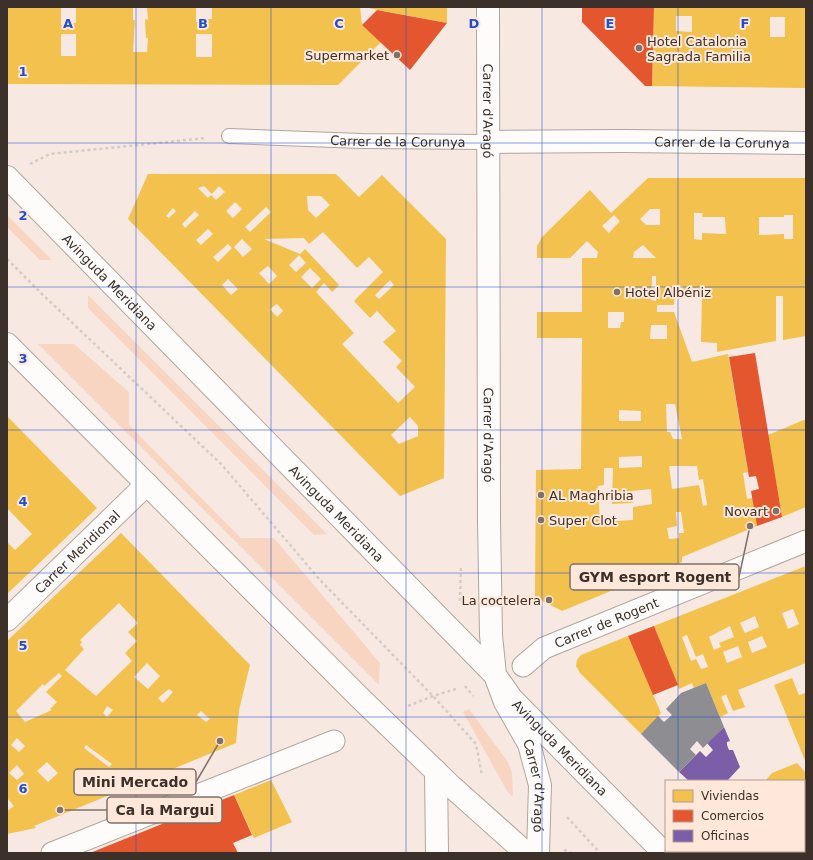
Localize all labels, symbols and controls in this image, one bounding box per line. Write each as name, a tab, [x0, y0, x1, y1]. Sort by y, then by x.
text: A	[63, 16, 73, 31]
text: B	[198, 16, 208, 31]
text: C	[334, 16, 344, 31]
text: D	[469, 16, 480, 31]
text: E	[606, 16, 614, 31]
text: F	[741, 16, 749, 31]
place label: Hotel Catalonia Sagrada Familia	[647, 34, 751, 64]
marker: Hotel Catalonia Sagrada Familia	[634, 43, 644, 53]
place label: Supermarket	[305, 48, 389, 63]
marker: Supermarket	[392, 50, 402, 60]
street label: Carrer d'Aragó	[481, 63, 496, 159]
text: 1	[18, 64, 28, 79]
street label: Carrer de la Corunya	[330, 132, 466, 149]
street label: Carrer de la Corunya	[654, 134, 790, 150]
text: 2	[18, 208, 28, 223]
street label: Avinguda Meridiana	[59, 231, 160, 333]
place label: Hotel Albéniz	[625, 285, 711, 300]
marker: Hotel Albéniz	[612, 287, 622, 297]
text: 3	[18, 351, 28, 366]
street label: Carrer d'Aragó	[481, 387, 496, 483]
street label: Avinguda Meridiana	[286, 462, 387, 565]
place label: AL Maghribia	[549, 488, 634, 503]
marker: AL Maghribia	[536, 490, 546, 500]
text: 4	[18, 494, 28, 509]
place label: Novart	[724, 504, 768, 519]
marker: Novart	[771, 506, 781, 516]
street label: Carrer Meridional	[32, 507, 123, 596]
place label: Super Clot	[549, 513, 617, 528]
marker: Super Clot	[536, 515, 546, 525]
callout: GYM esport Rogent	[570, 564, 739, 590]
text: GYM esport Rogent	[579, 569, 732, 585]
place label: La coctelera	[461, 593, 541, 608]
marker: La coctelera	[544, 595, 554, 605]
street label: Carrer de Rogent	[552, 595, 661, 651]
text: 5	[18, 638, 28, 653]
street label: Avinguda Meridiana	[509, 697, 611, 799]
street label: Carrer d'Aragó	[520, 736, 548, 833]
callout: Mini Mercado	[74, 769, 196, 795]
text: Mini Mercado	[82, 774, 188, 790]
legend	[665, 780, 805, 852]
text: 6	[18, 781, 28, 796]
text: Viviendas	[701, 789, 759, 803]
callout: Ca la Margui	[107, 797, 222, 823]
text: Ca la Margui	[116, 802, 214, 818]
text: Comercios	[701, 809, 764, 823]
text: Oficinas	[701, 829, 749, 843]

